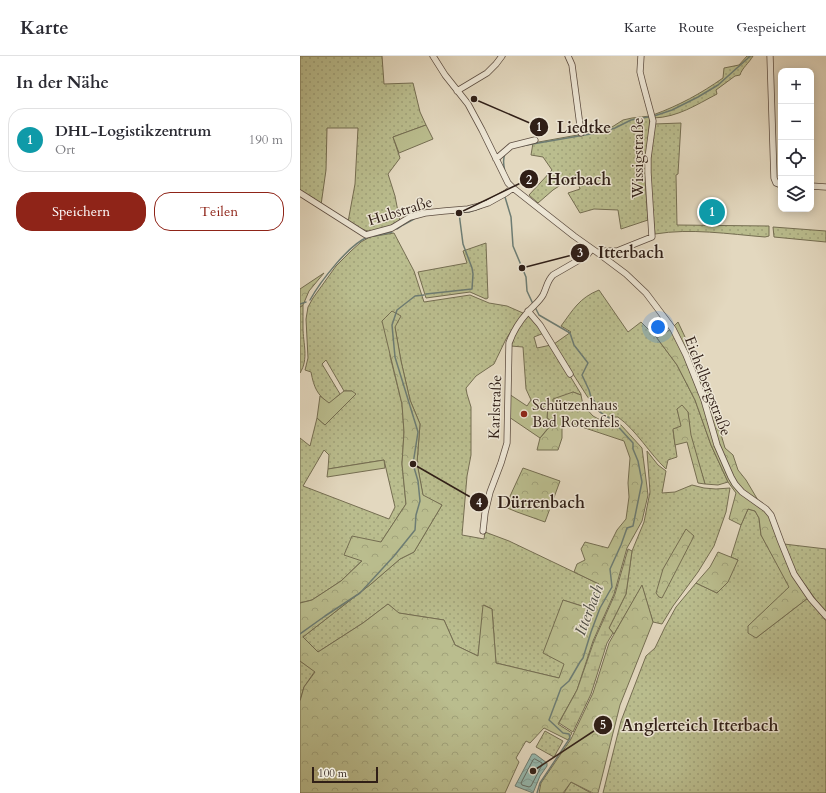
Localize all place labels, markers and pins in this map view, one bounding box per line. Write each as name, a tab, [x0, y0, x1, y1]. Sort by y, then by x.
callout: Liedtke	[529, 113, 619, 141]
callout: Horbach	[519, 165, 619, 193]
pin: 1	[699, 197, 725, 227]
callout: Itterbach	[570, 239, 672, 267]
place label: Schützenhaus Bad Rotenfels	[532, 395, 619, 432]
marker: Schützenhaus Bad Rotenfels	[519, 409, 529, 419]
callout: Dürrenbach	[469, 488, 593, 516]
callout: Anglerteich Itterbach	[593, 711, 786, 739]

